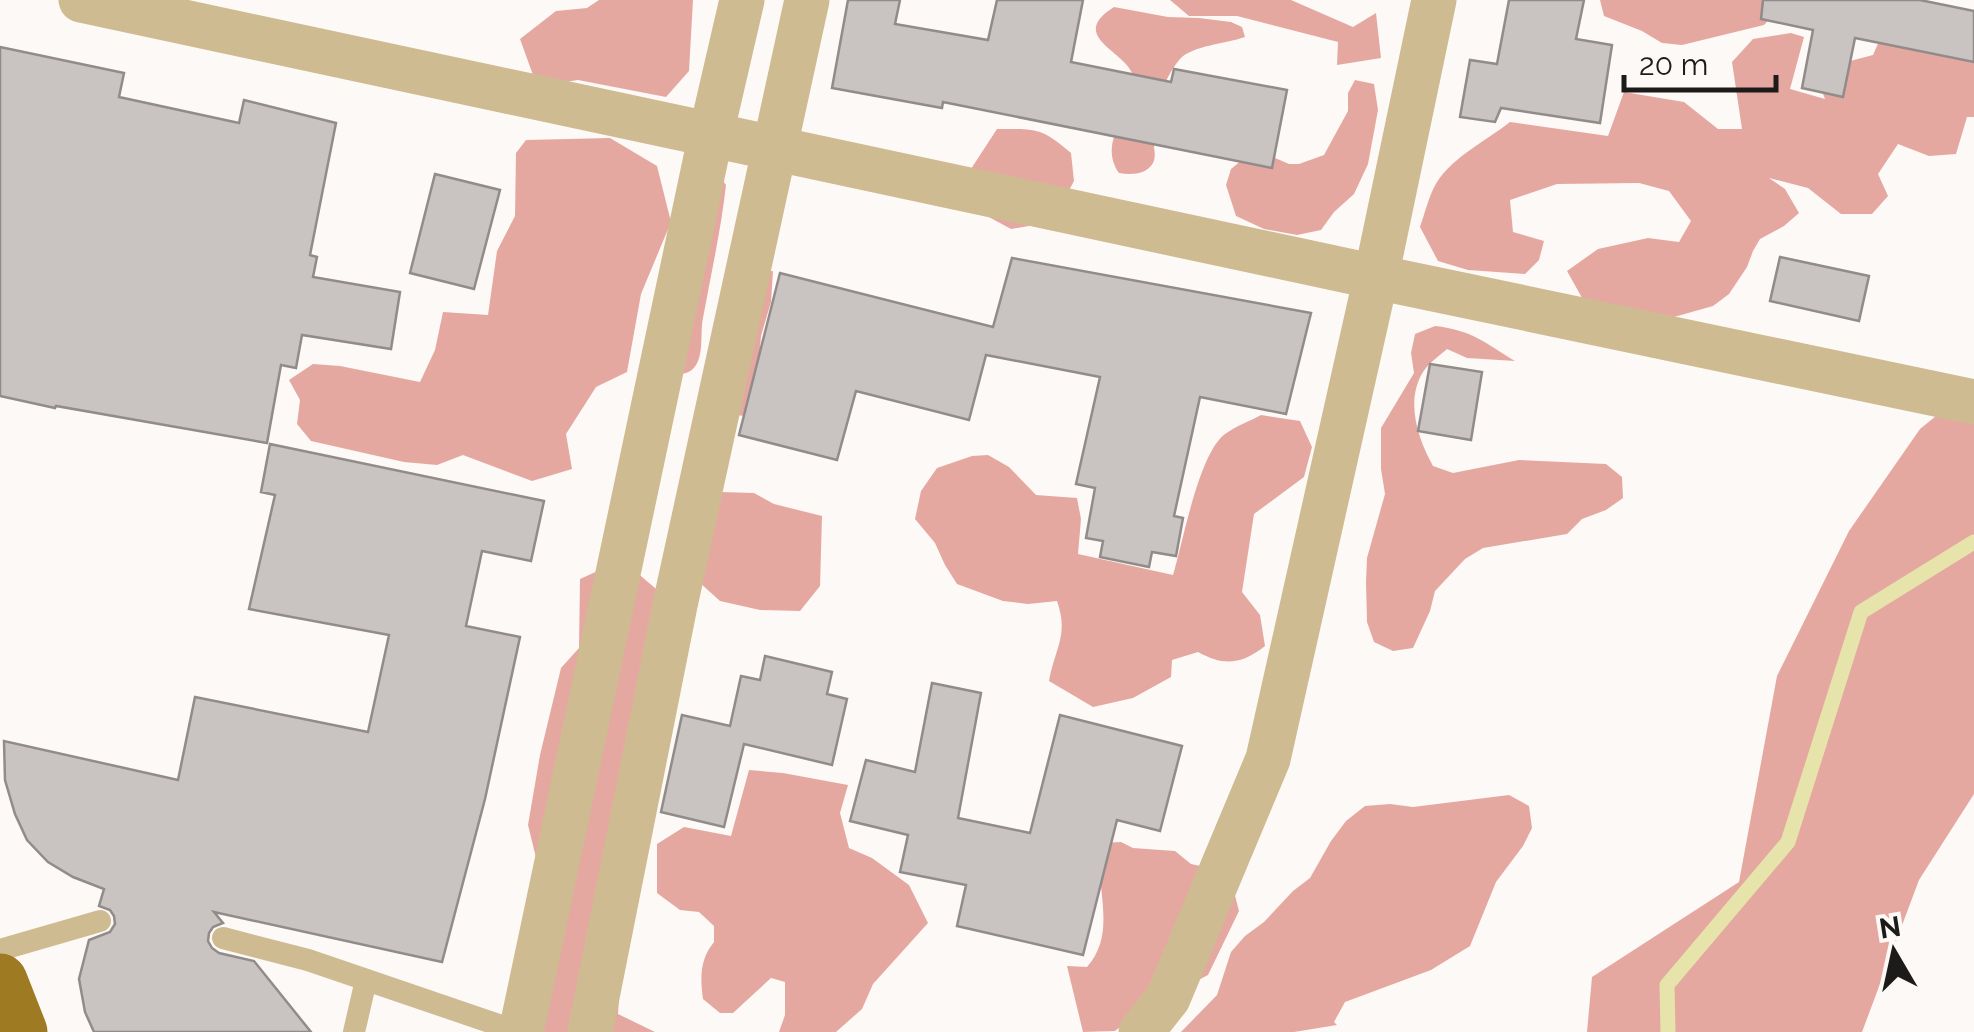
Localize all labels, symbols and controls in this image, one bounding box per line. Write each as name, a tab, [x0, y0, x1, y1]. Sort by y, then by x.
scale bar	[1624, 30, 1776, 92]
text: 20 m	[1639, 47, 1708, 82]
north arrow	[1844, 902, 1944, 1002]
text: N	[1877, 910, 1903, 946]

